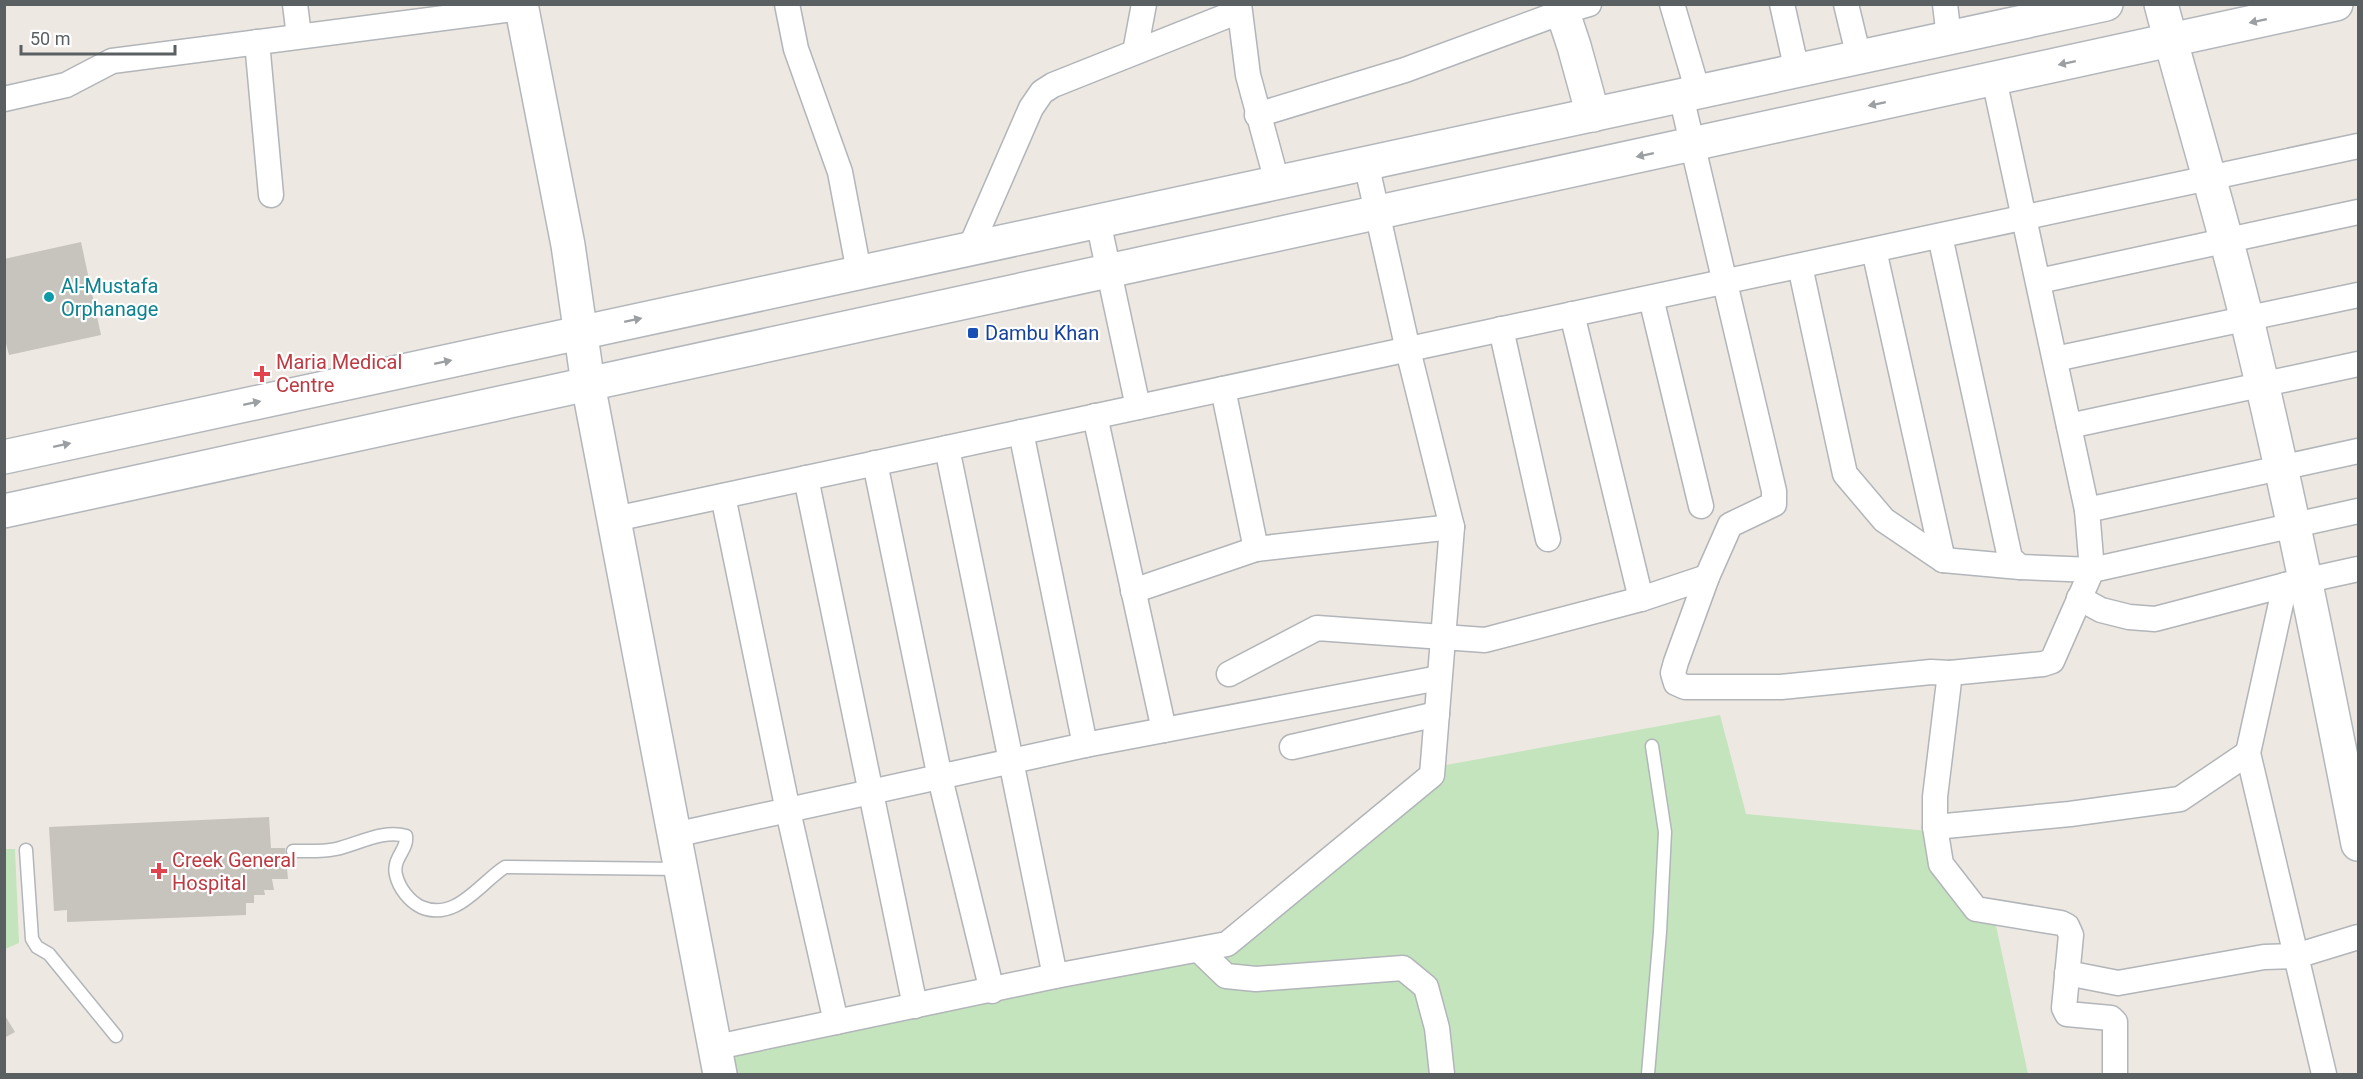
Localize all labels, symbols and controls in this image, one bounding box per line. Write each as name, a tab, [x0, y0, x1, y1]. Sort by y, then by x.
one-way arrow	[2249, 17, 2267, 27]
scale bar	[21, 18, 176, 56]
text: 50 m	[30, 28, 70, 49]
one-way arrow	[2058, 59, 2077, 68]
one-way arrow	[1867, 100, 1886, 109]
one-way arrow	[1636, 150, 1654, 160]
place label: Al-Mustafa Orphanage	[61, 274, 159, 321]
marker: Al-Mustafa Orphanage	[42, 290, 56, 304]
one-way arrow	[624, 315, 643, 325]
place label: Dambu Khan	[985, 321, 1099, 345]
marker: Dambu Khan	[966, 326, 980, 340]
place label: Maria Medical Centre	[276, 350, 402, 397]
one-way arrow	[433, 357, 452, 366]
marker: Maria Medical Centre	[253, 365, 271, 383]
one-way arrow	[243, 398, 261, 408]
one-way arrow	[52, 440, 71, 449]
place label: Creek General Hospital	[172, 848, 296, 895]
marker: Creek General Hospital	[150, 862, 168, 880]

